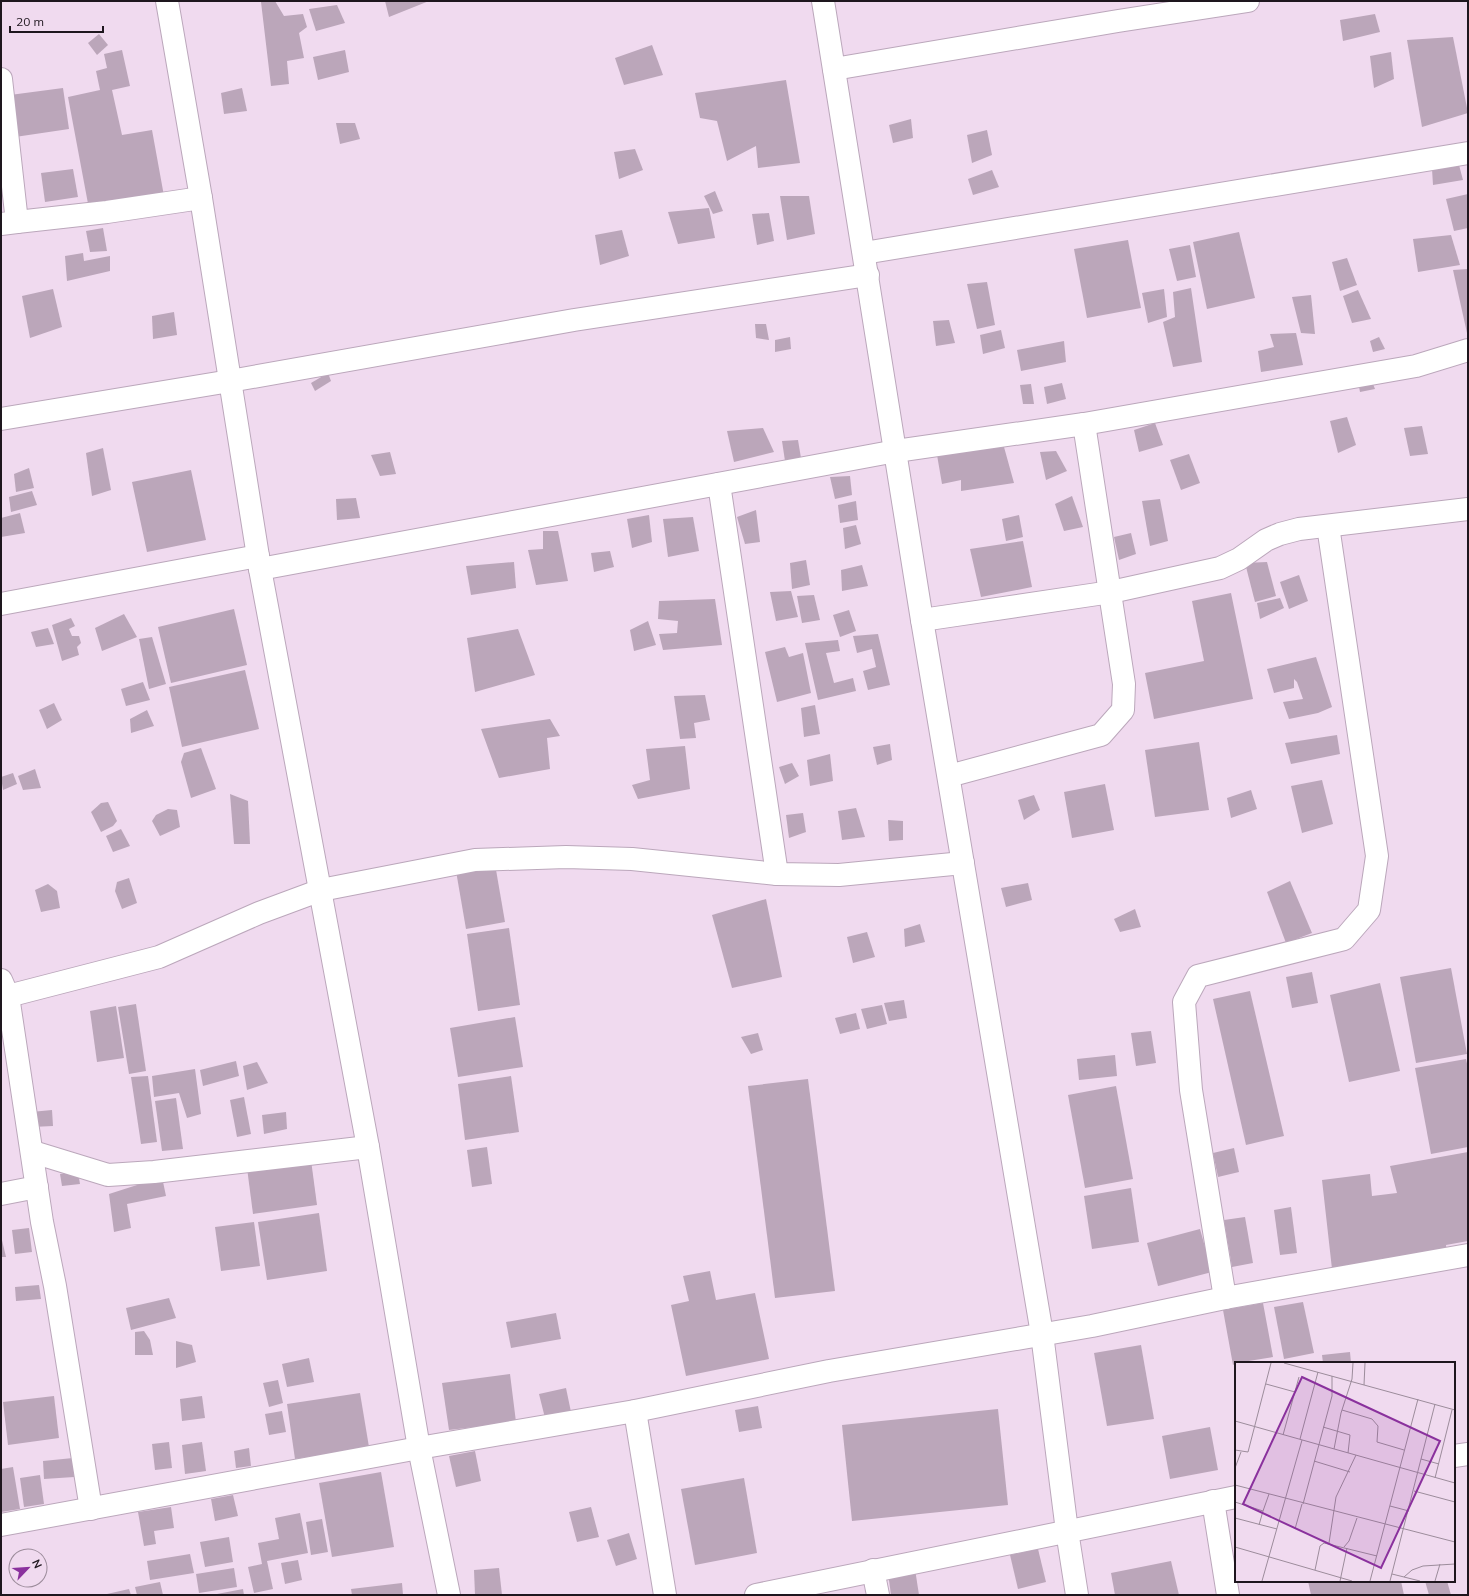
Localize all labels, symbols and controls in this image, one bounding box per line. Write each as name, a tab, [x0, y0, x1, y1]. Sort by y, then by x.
scale bar	[10, 8, 103, 34]
text: 20 m	[16, 14, 44, 29]
inset map	[1235, 1362, 1455, 1582]
north arrow	[8, 1548, 48, 1588]
text: N	[29, 1557, 45, 1570]

